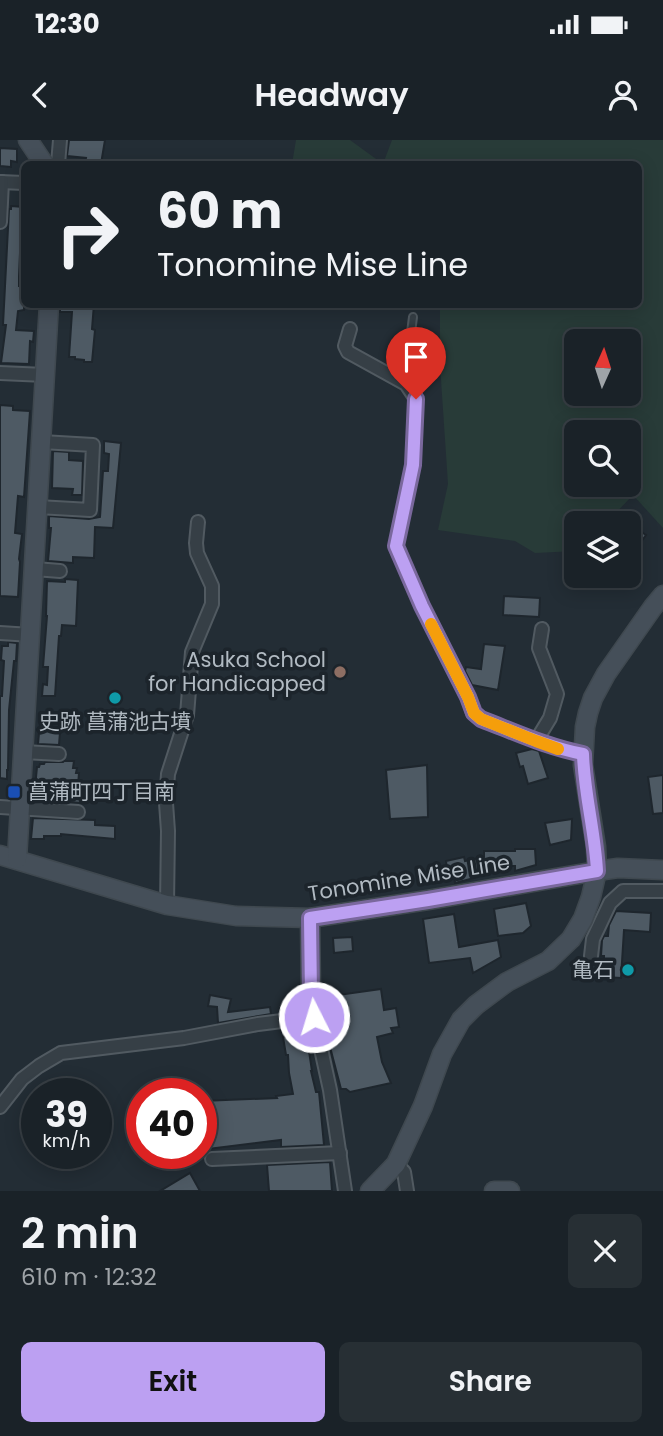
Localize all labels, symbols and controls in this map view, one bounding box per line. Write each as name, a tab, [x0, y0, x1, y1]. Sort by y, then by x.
text: 12:30	[35, 6, 100, 42]
text: Headway	[254, 72, 409, 117]
icon: back	[21, 76, 59, 114]
icon: person	[604, 76, 642, 114]
text: 60 m	[157, 177, 282, 245]
icon: right	[42, 189, 133, 280]
text: Tonomine Mise Line	[157, 242, 468, 287]
pin	[386, 327, 446, 399]
north arrow	[564, 329, 640, 406]
map controls	[564, 329, 641, 588]
icon: arrive	[397, 338, 435, 376]
button: search	[564, 420, 641, 497]
button: layers	[564, 511, 641, 588]
place label: Asuka School for Handicapped	[148, 645, 326, 698]
marker: Asuka School for Handicapped	[332, 664, 348, 680]
marker: 史跡 菖蒲池古墳	[107, 690, 123, 706]
place label: 史跡 菖蒲池古墳	[39, 707, 191, 736]
place label: 菖蒲町四丁目南	[28, 777, 175, 806]
marker: 菖蒲町四丁目南	[6, 784, 22, 800]
street label: Tonomine Mise Line	[306, 847, 512, 908]
place label: 亀石	[572, 955, 614, 984]
marker: 亀石	[620, 962, 636, 978]
position arrow	[277, 980, 351, 1054]
speed limit sign: 40	[126, 1078, 217, 1169]
text: 39	[45, 1090, 88, 1139]
text: km/h	[43, 1128, 90, 1153]
text: 2 min	[21, 1204, 139, 1263]
button: close	[568, 1214, 642, 1288]
text: 610 m · 12:32	[21, 1261, 157, 1293]
button: Exit	[21, 1342, 325, 1422]
button: Share	[339, 1342, 642, 1422]

